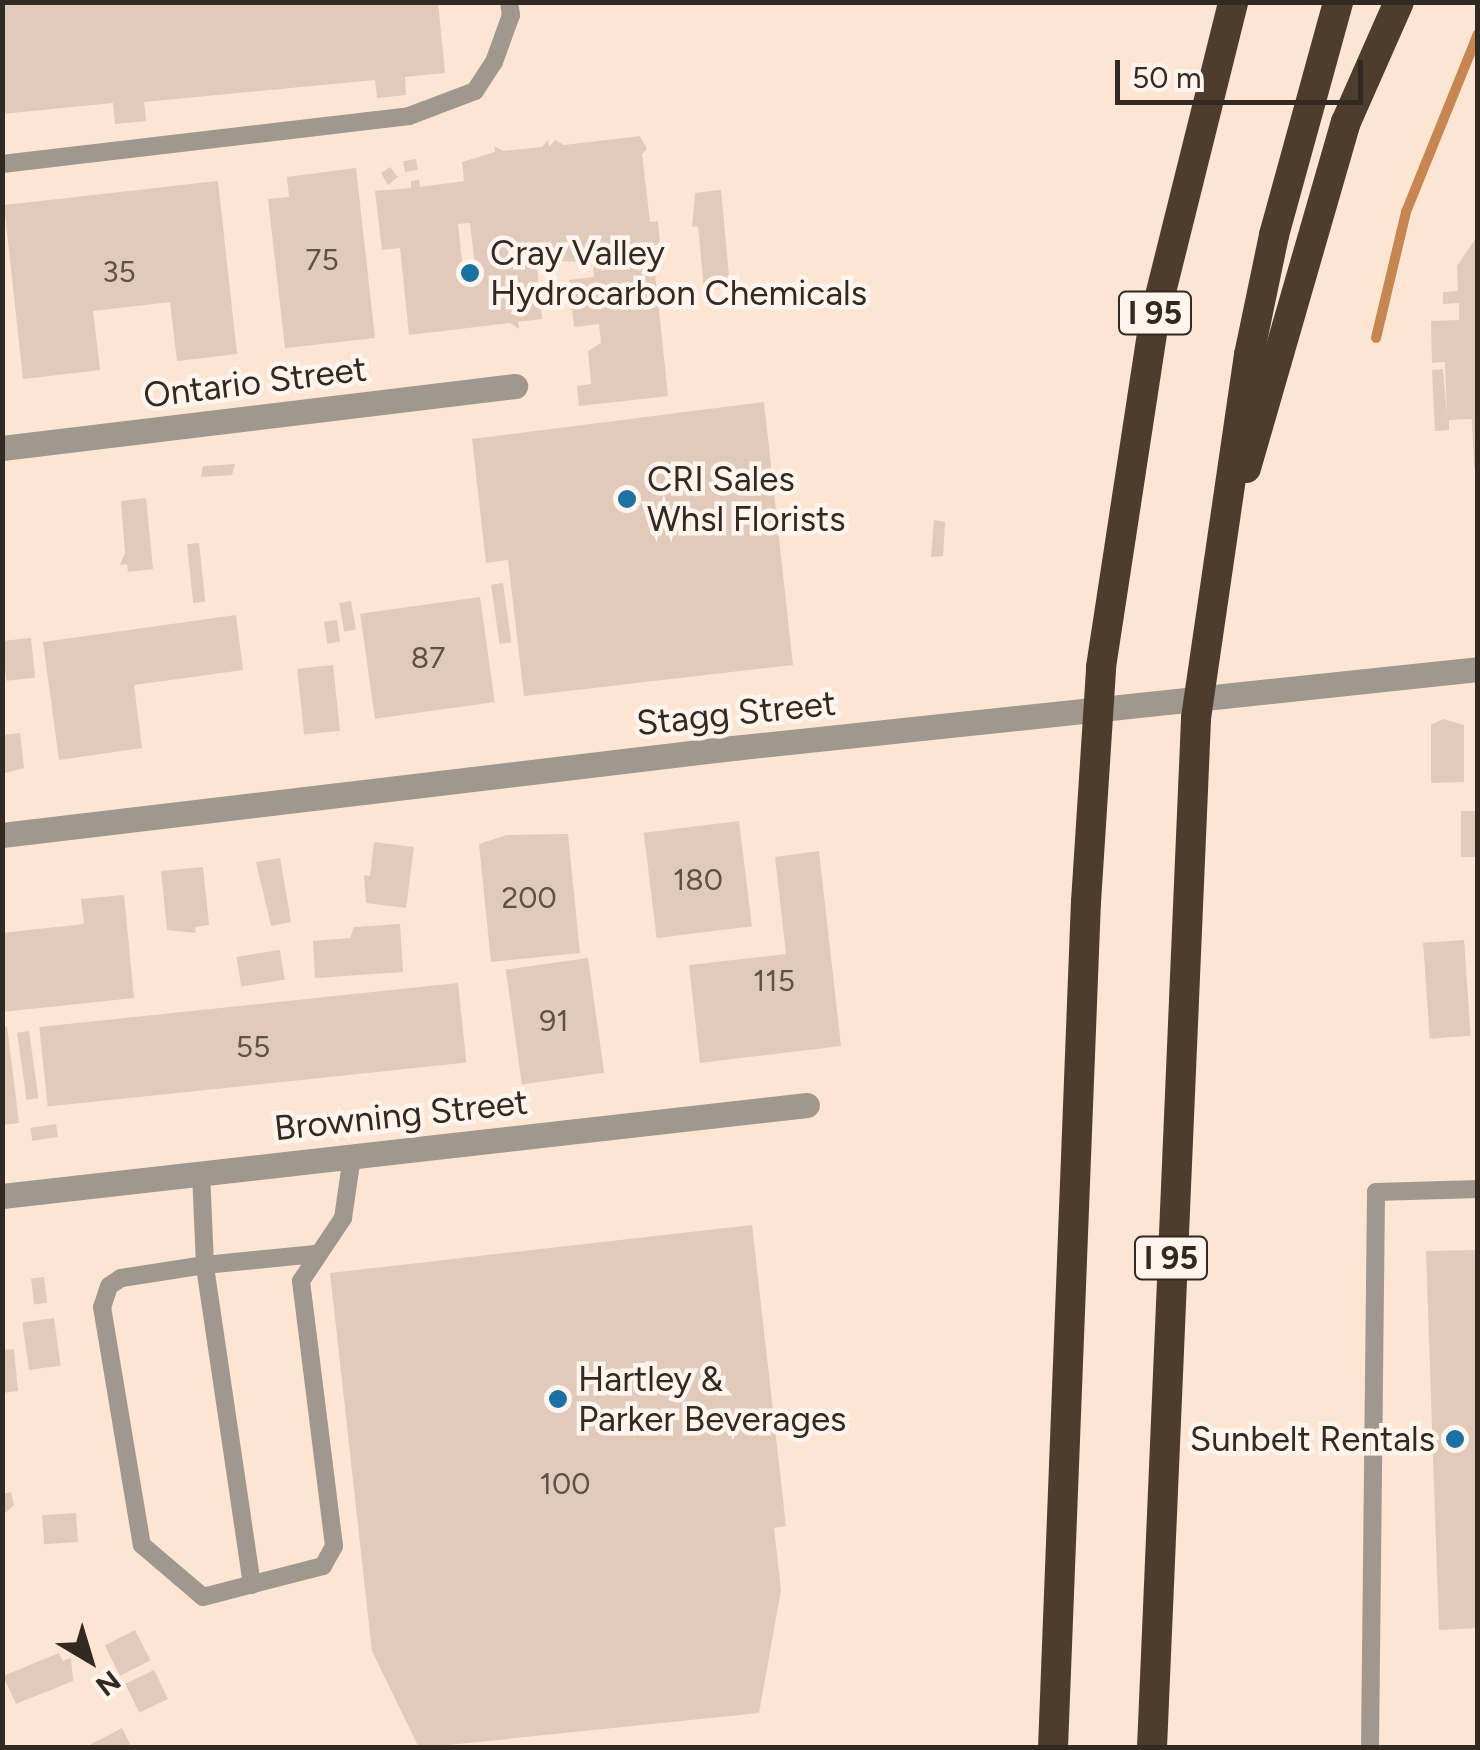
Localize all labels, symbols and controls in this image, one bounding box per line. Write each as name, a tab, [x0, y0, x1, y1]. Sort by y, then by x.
scale bar	[1120, 40, 1368, 102]
text: 50 m	[1132, 59, 1201, 96]
place label: Cray Valley Hydrocarbon Chemicals	[490, 232, 867, 314]
house number: 75	[305, 242, 339, 278]
house number: 35	[102, 254, 136, 290]
marker: Cray Valley Hydrocarbon Chemicals	[459, 262, 481, 284]
road number: I 95	[1118, 286, 1192, 340]
street label: Ontario Street	[141, 347, 369, 417]
place label: CRI Sales Whsl Florists	[647, 458, 846, 540]
marker: CRI Sales Whsl Florists	[616, 488, 638, 510]
house number: 87	[411, 640, 445, 676]
street label: Stagg Street	[634, 682, 838, 744]
house number: 180	[673, 862, 723, 898]
house number: 200	[501, 880, 557, 916]
house number: 115	[753, 963, 795, 999]
house number: 91	[539, 1003, 569, 1039]
house number: 55	[236, 1029, 270, 1065]
street label: Browning Street	[272, 1081, 530, 1149]
road number: I 95	[1134, 1231, 1208, 1285]
place label: Hartley & Parker Beverages	[578, 1358, 846, 1440]
marker: Hartley & Parker Beverages	[547, 1388, 569, 1410]
place label: Sunbelt Rentals	[1190, 1418, 1435, 1460]
marker: Sunbelt Rentals	[1444, 1428, 1466, 1450]
house number: 100	[540, 1466, 590, 1502]
north arrow	[40, 1610, 140, 1710]
text: N	[89, 1664, 127, 1704]

